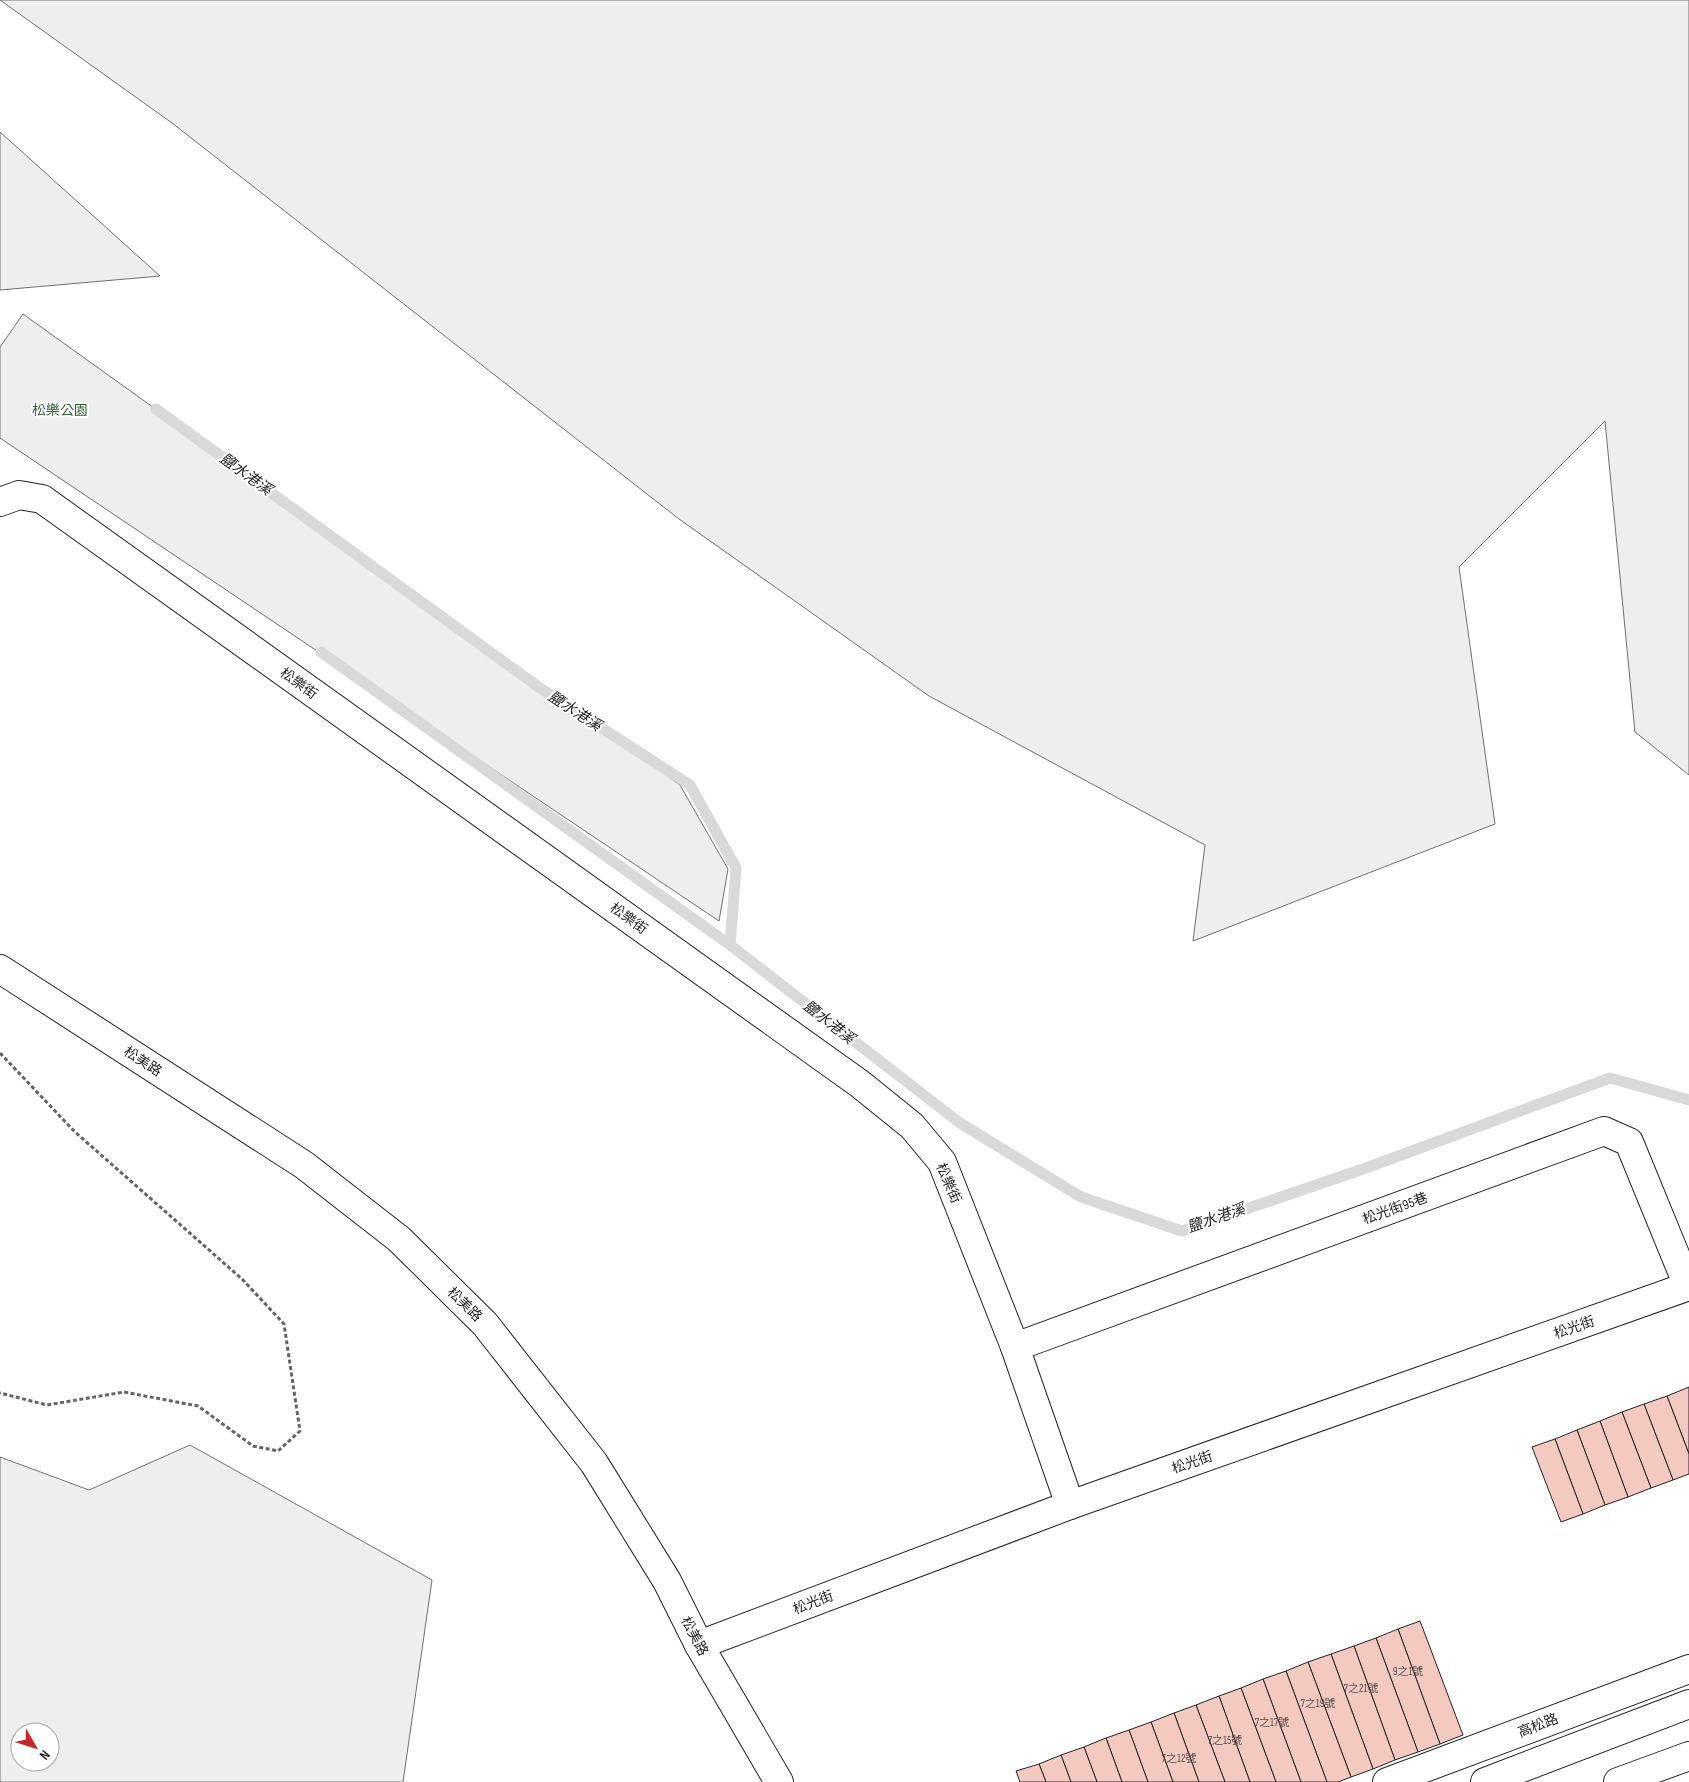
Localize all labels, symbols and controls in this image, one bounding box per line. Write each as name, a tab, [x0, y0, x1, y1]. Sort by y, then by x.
park label: 松樂公園	[32, 402, 88, 419]
water label: 鹽水港溪	[216, 449, 277, 501]
street label: 松樂街	[277, 664, 321, 703]
water label: 鹽水港溪	[544, 687, 607, 737]
street label: 松樂街	[607, 899, 651, 938]
water label: 鹽水港溪	[799, 996, 860, 1050]
street label: 松美路	[120, 1043, 165, 1080]
street label: 松樂街	[932, 1161, 965, 1206]
street label: 松光街95巷	[1360, 1189, 1430, 1228]
water label: 鹽水港溪	[1185, 1199, 1250, 1237]
street label: 松美路	[444, 1284, 486, 1325]
street label: 松光街	[1552, 1313, 1597, 1342]
street label: 松光街	[1170, 1448, 1215, 1477]
street label: 松光街	[791, 1587, 836, 1618]
street label: 松美路	[677, 1614, 712, 1659]
house number: 9之1號	[1393, 1665, 1423, 1678]
house number: 7之21號	[1344, 1682, 1378, 1695]
house number: 7之19號	[1300, 1697, 1336, 1710]
street label: 高松路	[1516, 1710, 1561, 1741]
house number: 7之17號	[1255, 1716, 1289, 1729]
north arrow	[10, 1722, 60, 1772]
house number: 7之15號	[1208, 1734, 1242, 1747]
text: N	[36, 1747, 54, 1763]
house number: 7之12號	[1162, 1752, 1196, 1765]

